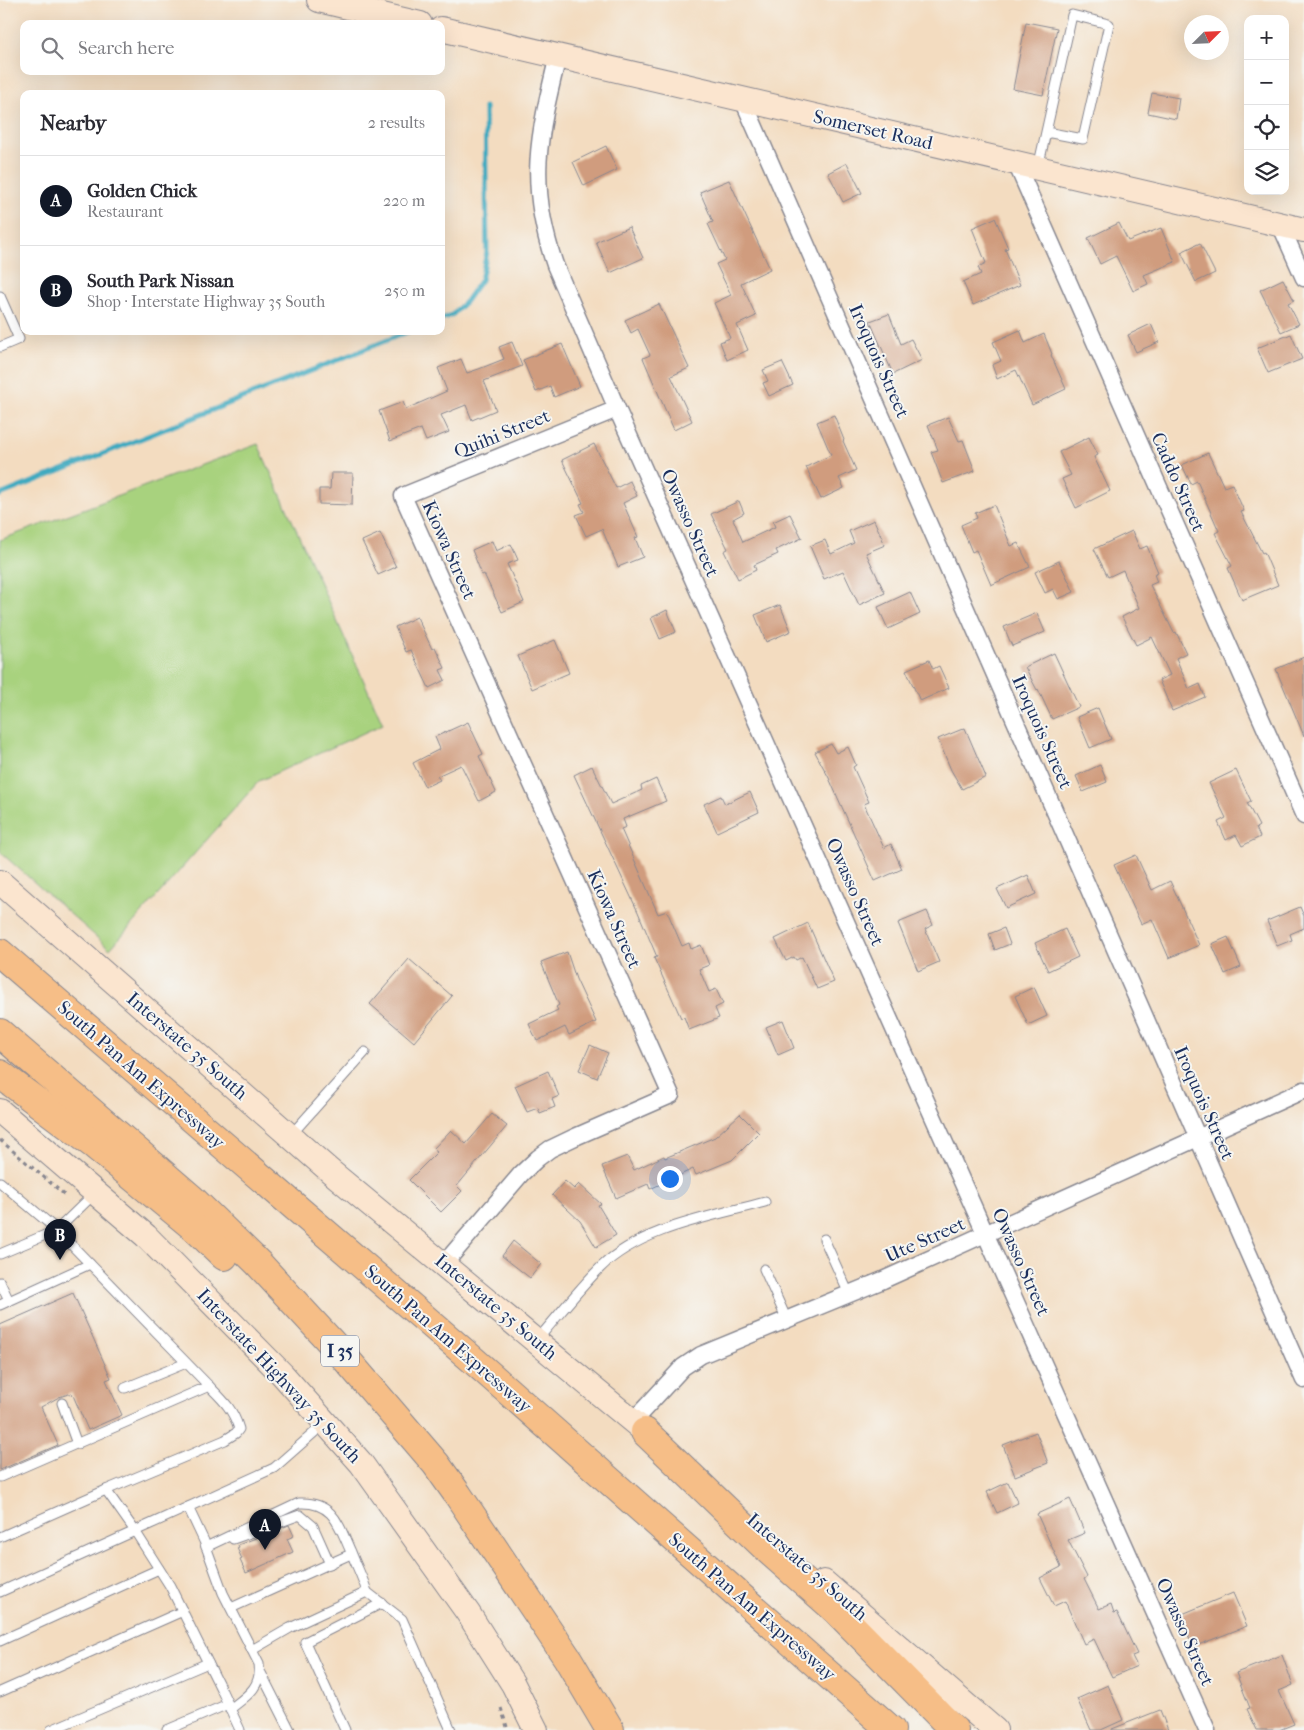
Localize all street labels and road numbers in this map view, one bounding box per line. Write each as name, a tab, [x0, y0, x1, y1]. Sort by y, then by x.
street label: Somerset Road	[811, 106, 936, 155]
street label: Iroquois Street	[844, 301, 914, 421]
street label: Quihi Street	[451, 405, 553, 463]
street label: Caddo Street	[1146, 429, 1210, 535]
street label: Owasso Street	[656, 466, 724, 580]
street label: Kiowa Street	[418, 497, 481, 603]
street label: Iroquois Street	[1007, 672, 1077, 792]
street label: Owasso Street	[821, 835, 889, 949]
street label: Kiowa Street	[583, 866, 646, 972]
street label: Interstate 35 South	[122, 988, 252, 1105]
street label: South Pan Am Expressway	[53, 996, 230, 1154]
street label: Iroquois Street	[1169, 1043, 1239, 1163]
street label: Owasso Street	[987, 1205, 1055, 1319]
street label: Ute Street	[882, 1213, 969, 1267]
street label: Interstate 35 South	[430, 1249, 562, 1365]
street label: South Pan Am Expressway	[360, 1260, 537, 1418]
street label: Interstate Highway 35 South	[192, 1284, 366, 1468]
road number: I 35	[321, 1335, 359, 1366]
street label: Interstate 35 South	[742, 1509, 872, 1626]
street label: South Pan Am Expressway	[664, 1528, 841, 1686]
street label: Owasso Street	[1151, 1575, 1219, 1689]

